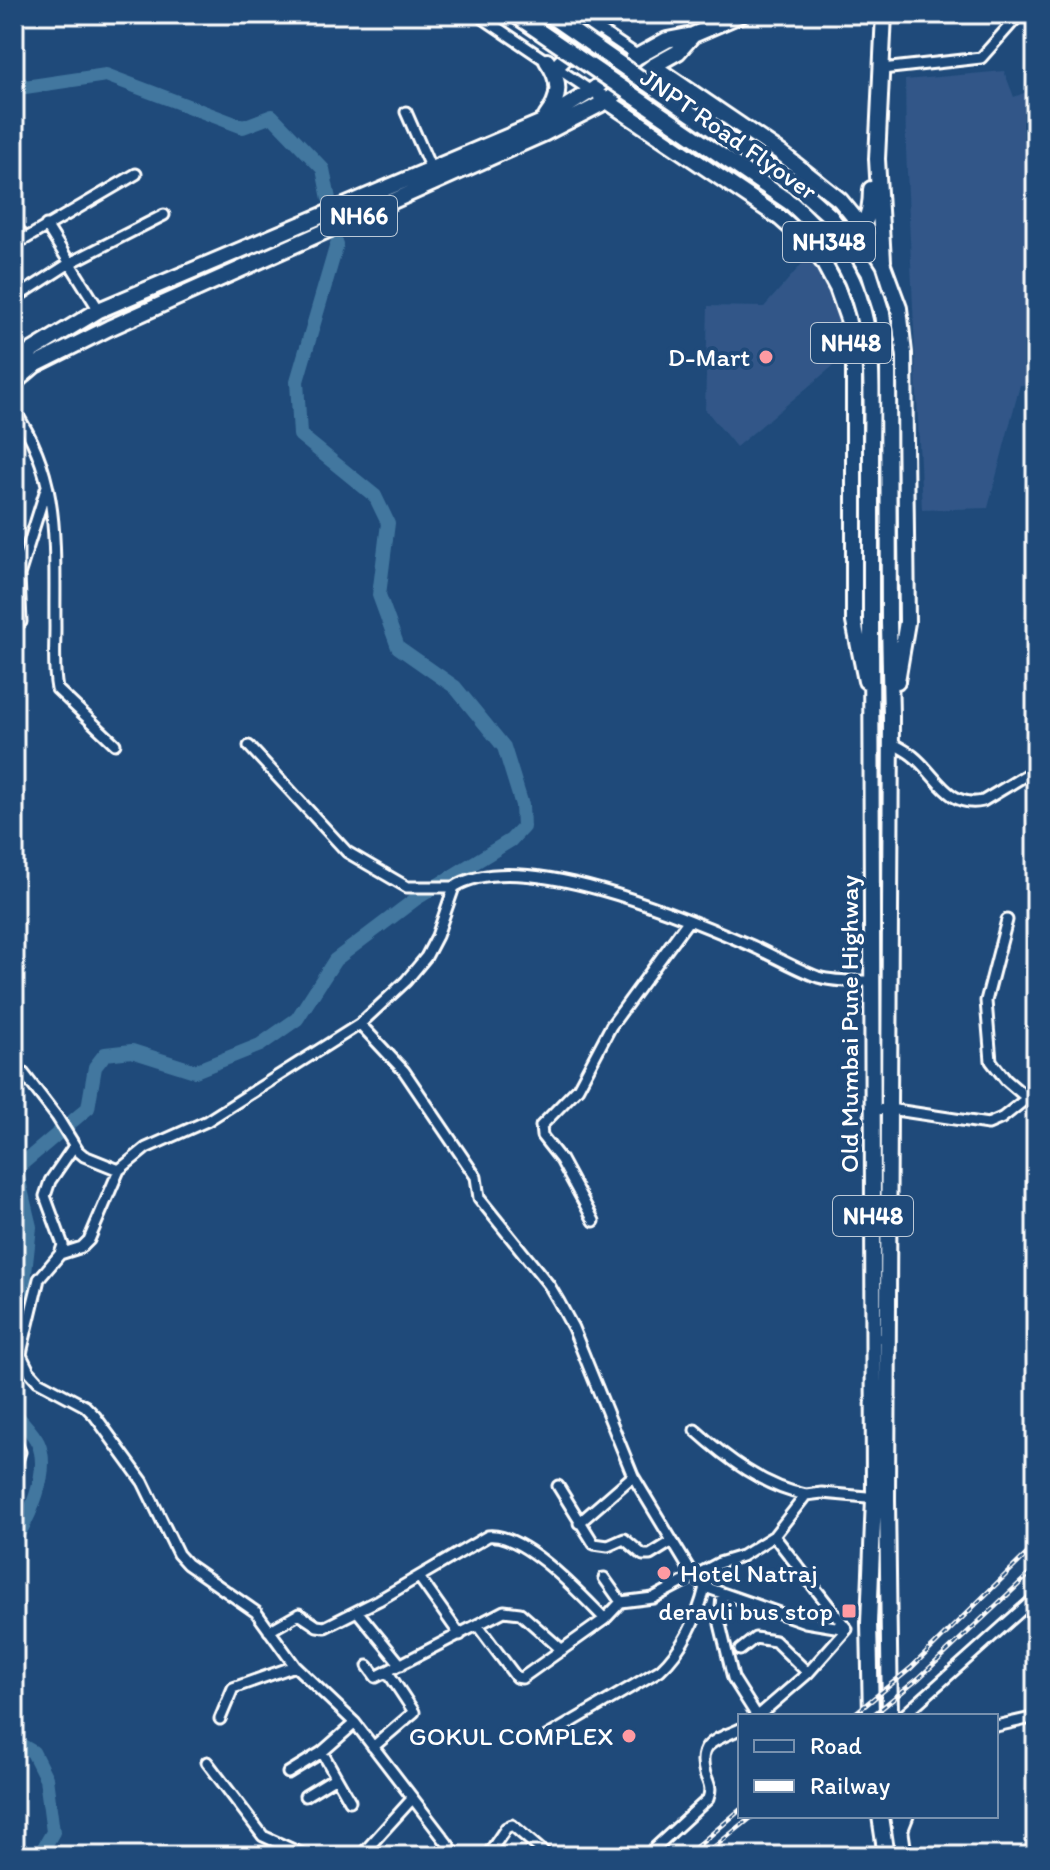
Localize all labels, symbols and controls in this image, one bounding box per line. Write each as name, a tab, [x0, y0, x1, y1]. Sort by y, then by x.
street label: JNPT Road Flyover	[634, 61, 824, 207]
road number: NH66	[321, 196, 397, 236]
road number: NH348	[783, 222, 875, 262]
road number: NH48	[811, 323, 891, 363]
place label: D-Mart	[668, 341, 750, 373]
marker: D-Mart	[757, 348, 775, 366]
street label: Old Mumbai Pune Highway	[833, 875, 865, 1173]
road number: NH48	[833, 1196, 913, 1236]
place label: Hotel Natraj	[680, 1557, 818, 1589]
marker: Hotel Natraj	[655, 1564, 673, 1582]
place label: deravli bus stop	[658, 1595, 833, 1627]
marker: deravli bus stop	[840, 1602, 858, 1620]
legend	[738, 1714, 998, 1818]
place label: GOKUL COMPLEX	[409, 1720, 613, 1752]
marker: GOKUL COMPLEX	[620, 1727, 638, 1745]
text: Road	[810, 1731, 862, 1760]
text: Railway	[810, 1771, 891, 1800]

